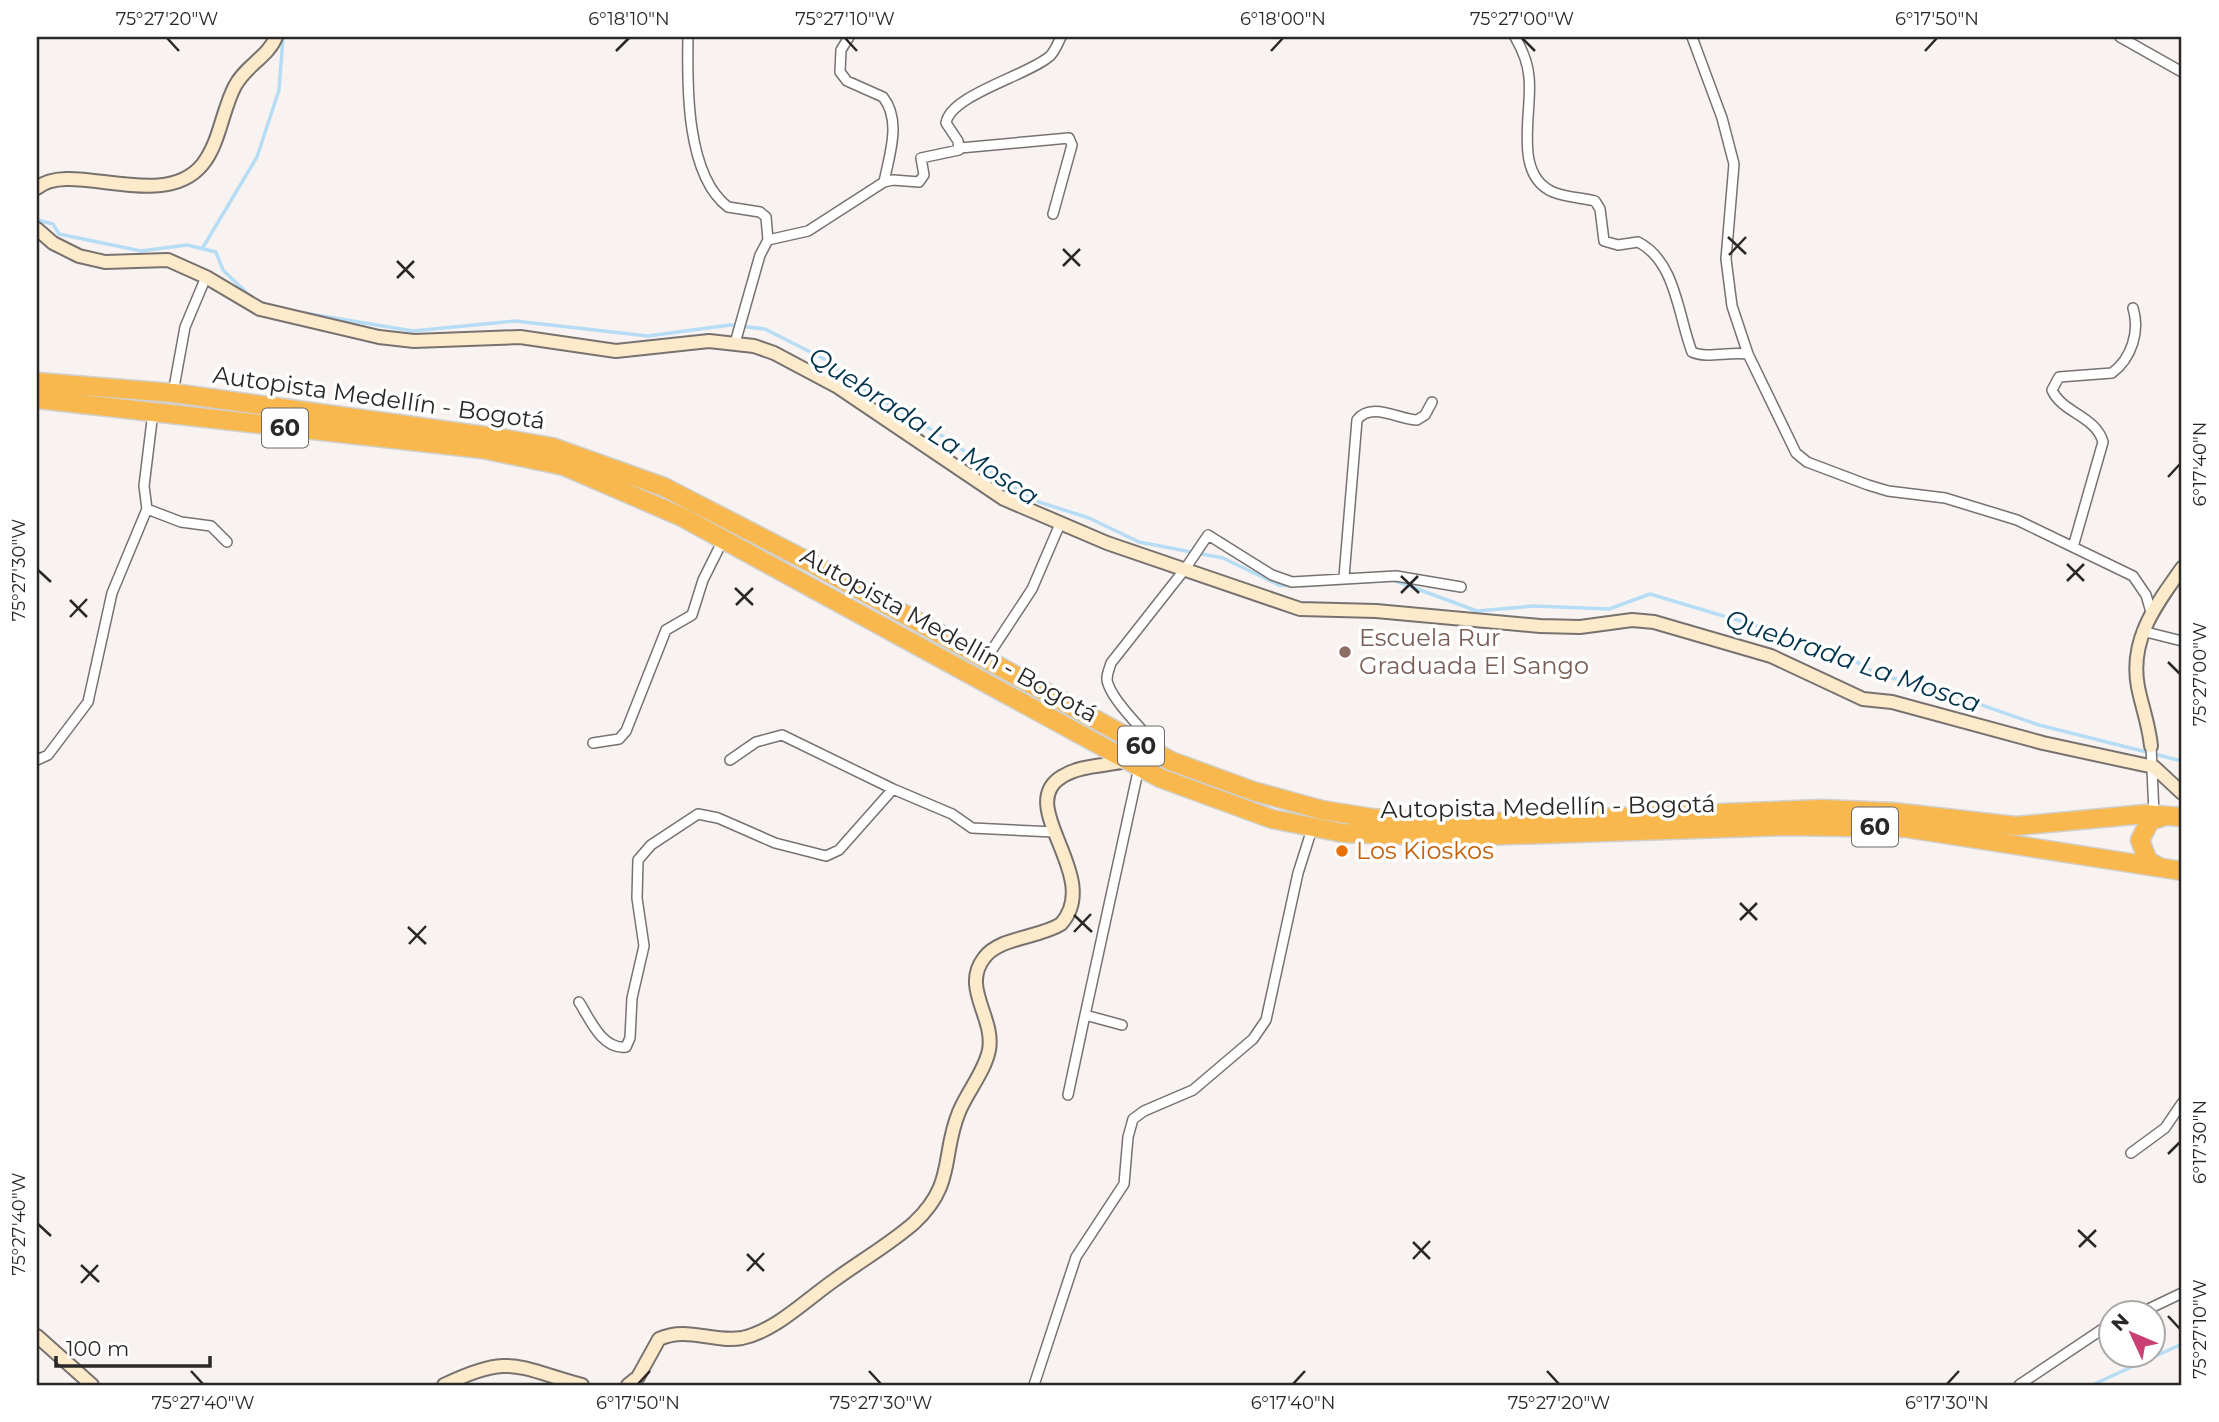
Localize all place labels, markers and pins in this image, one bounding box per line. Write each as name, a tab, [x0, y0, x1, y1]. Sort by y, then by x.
place label: Escuela Rur Graduada El Sango	[1359, 623, 1589, 680]
marker: Escuela Rur Graduada El Sango	[1337, 644, 1353, 660]
place label: Los Kioskos	[1356, 836, 1494, 865]
marker: Los Kioskos	[1334, 843, 1350, 859]

